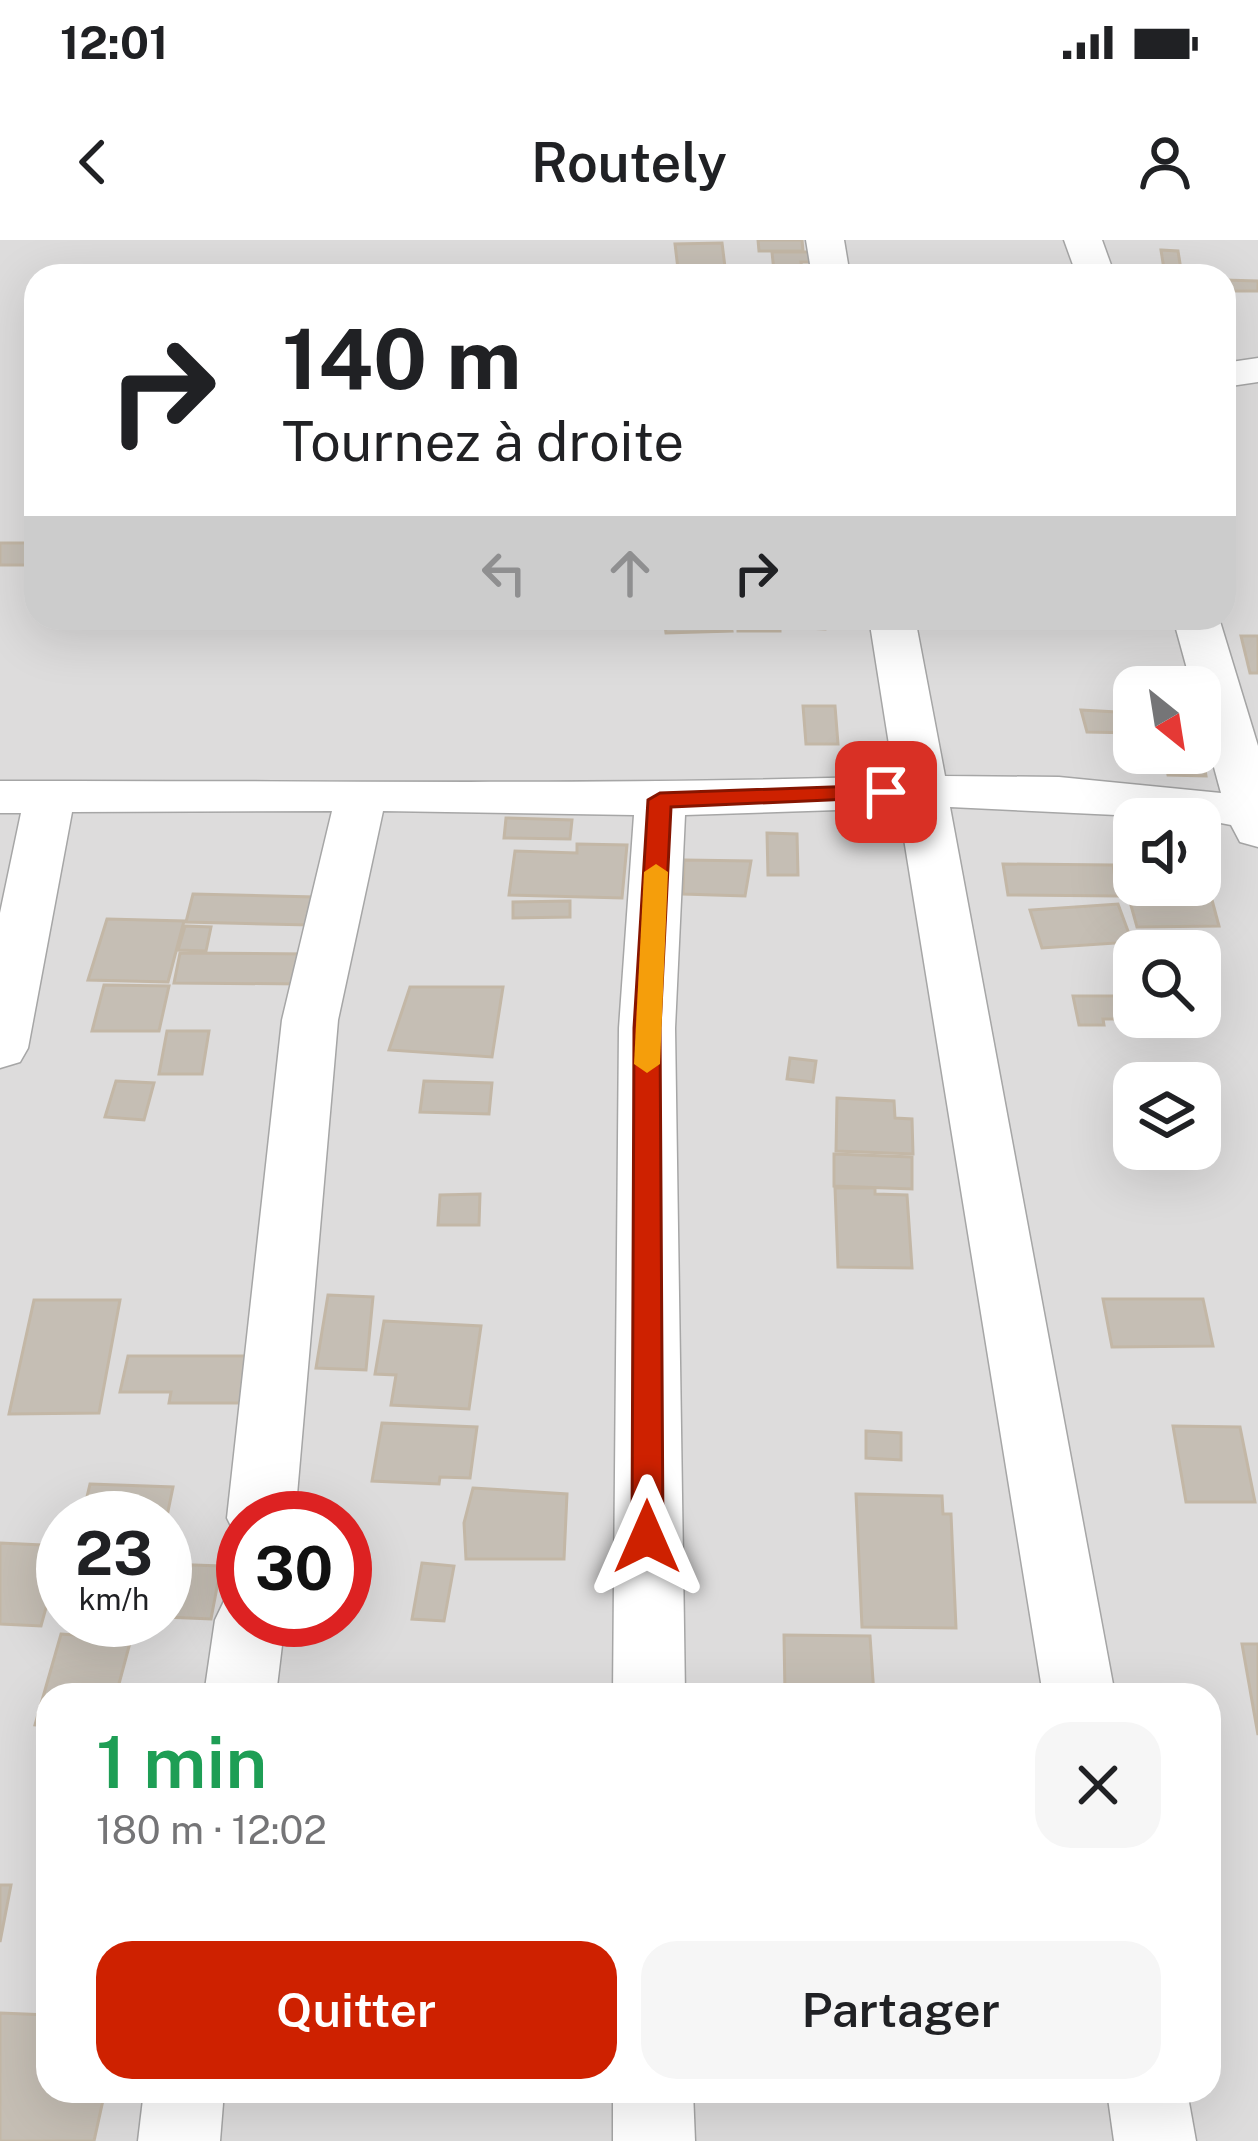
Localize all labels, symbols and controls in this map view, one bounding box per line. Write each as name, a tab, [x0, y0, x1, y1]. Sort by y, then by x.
text: 12:01	[60, 16, 168, 69]
icon: back	[60, 129, 126, 195]
icon: person	[1132, 129, 1198, 195]
text: Routely	[531, 131, 727, 194]
text: 140 m	[282, 309, 521, 408]
icon: right	[84, 312, 240, 468]
text: Tournez à droite	[282, 410, 684, 473]
icon: left	[471, 540, 537, 606]
icon: ahead	[597, 540, 663, 606]
icon: right	[723, 540, 789, 606]
north arrow	[1113, 666, 1221, 774]
map controls	[1113, 666, 1221, 1170]
pin	[835, 741, 937, 843]
icon: arrive	[853, 759, 919, 825]
button: sound	[1113, 798, 1221, 906]
button: search	[1113, 930, 1221, 1038]
button: layers	[1113, 1062, 1221, 1170]
position arrow	[584, 1474, 710, 1600]
speed limit sign: 30	[216, 1491, 372, 1647]
text: 23	[75, 1518, 153, 1589]
text: km/h	[79, 1581, 149, 1617]
text: 1 min	[96, 1720, 267, 1804]
button: close	[1035, 1722, 1161, 1848]
text: 180 m · 12:02	[96, 1807, 327, 1853]
button: Quitter	[96, 1941, 617, 2079]
button: Partager	[641, 1941, 1161, 2079]

